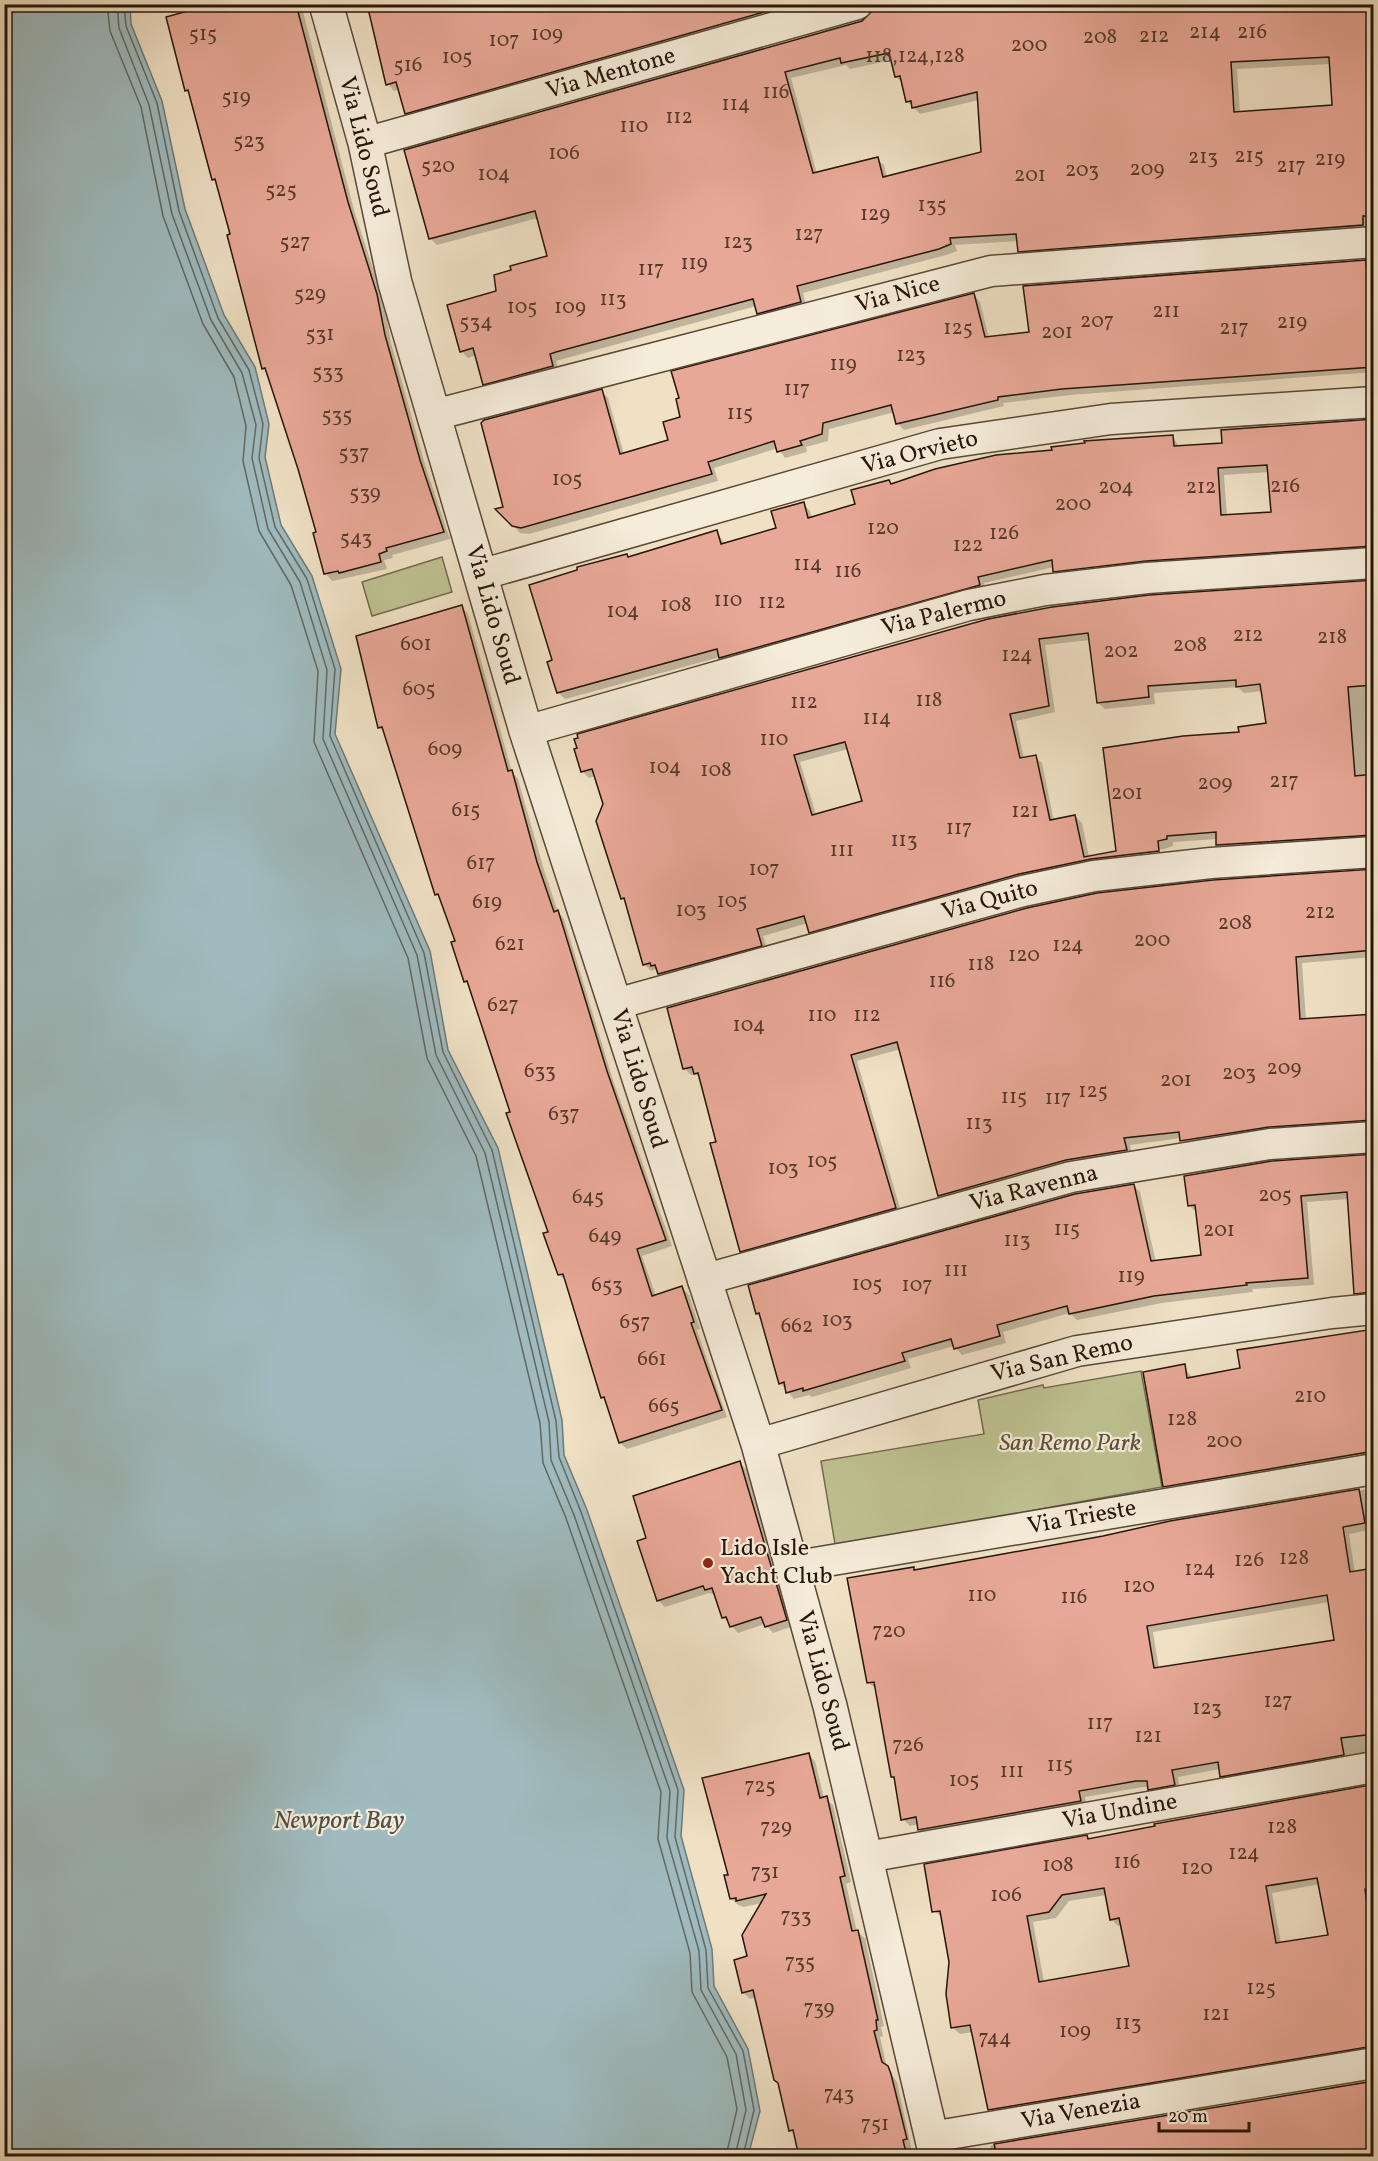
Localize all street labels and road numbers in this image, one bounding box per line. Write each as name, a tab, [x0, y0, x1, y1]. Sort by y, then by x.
street label: Via Mentone	[542, 39, 680, 109]
street label: Via Lido Soud	[329, 73, 397, 221]
street label: Via Nice	[852, 267, 944, 323]
street label: Via Orvieto	[858, 422, 982, 484]
street label: Via Lido Soud	[456, 541, 528, 689]
street label: Via Palermo	[878, 582, 1010, 646]
street label: Via Quito	[938, 872, 1042, 930]
street label: Via Lido Soud	[601, 1005, 675, 1153]
street label: Via Ravenna	[966, 1157, 1102, 1221]
street label: Via San Remo	[988, 1326, 1136, 1392]
street label: Via Trieste	[1025, 1492, 1139, 1544]
street label: Via Lido Soud	[787, 1607, 857, 1755]
street label: Via Undine	[1060, 1785, 1180, 1839]
street label: Via Venezia	[1018, 2085, 1144, 2139]

